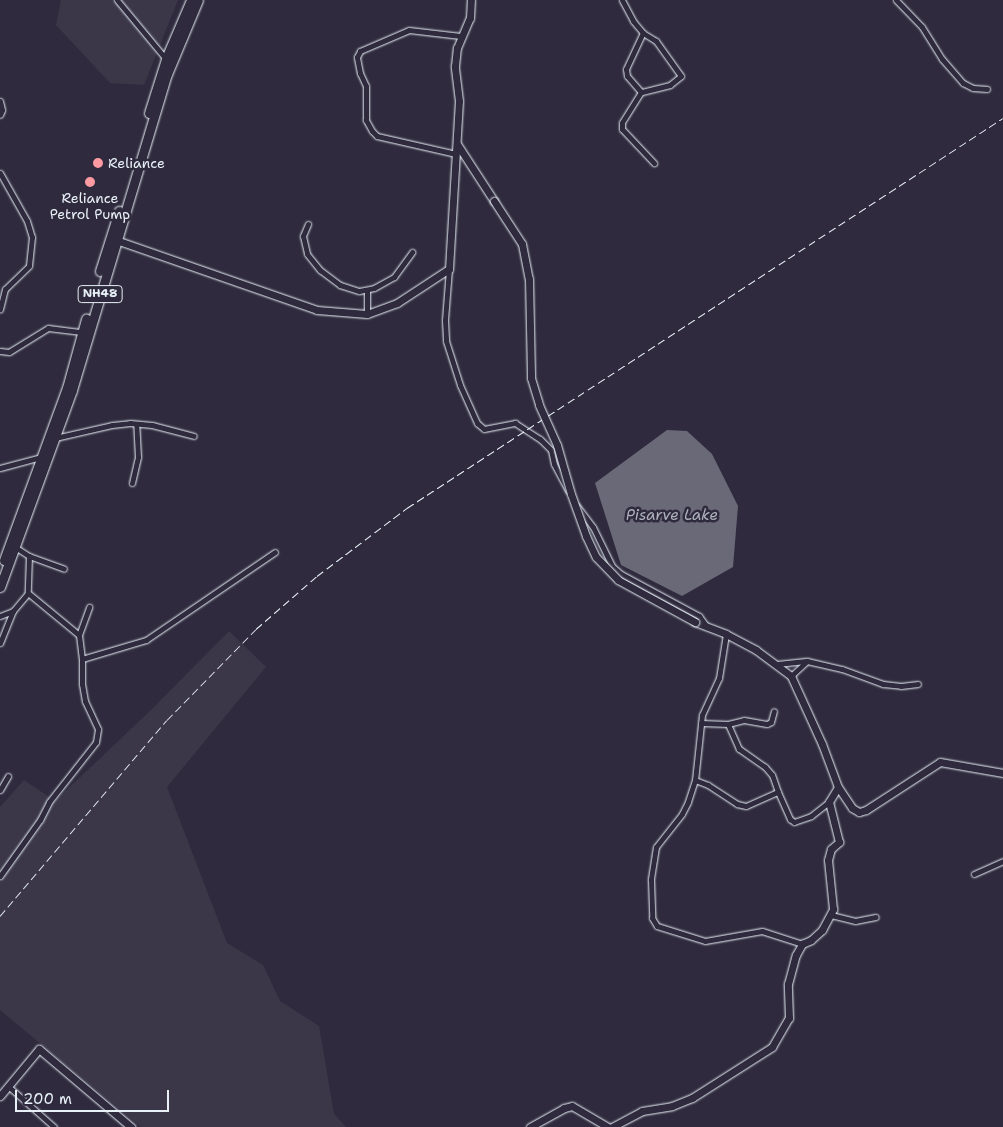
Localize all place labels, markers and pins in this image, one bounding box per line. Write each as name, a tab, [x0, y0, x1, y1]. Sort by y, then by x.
place label: Reliance	[108, 155, 165, 171]
marker: Reliance	[92, 157, 104, 169]
marker: Reliance Petrol Pump	[84, 176, 96, 188]
place label: Reliance Petrol Pump	[50, 190, 130, 222]

